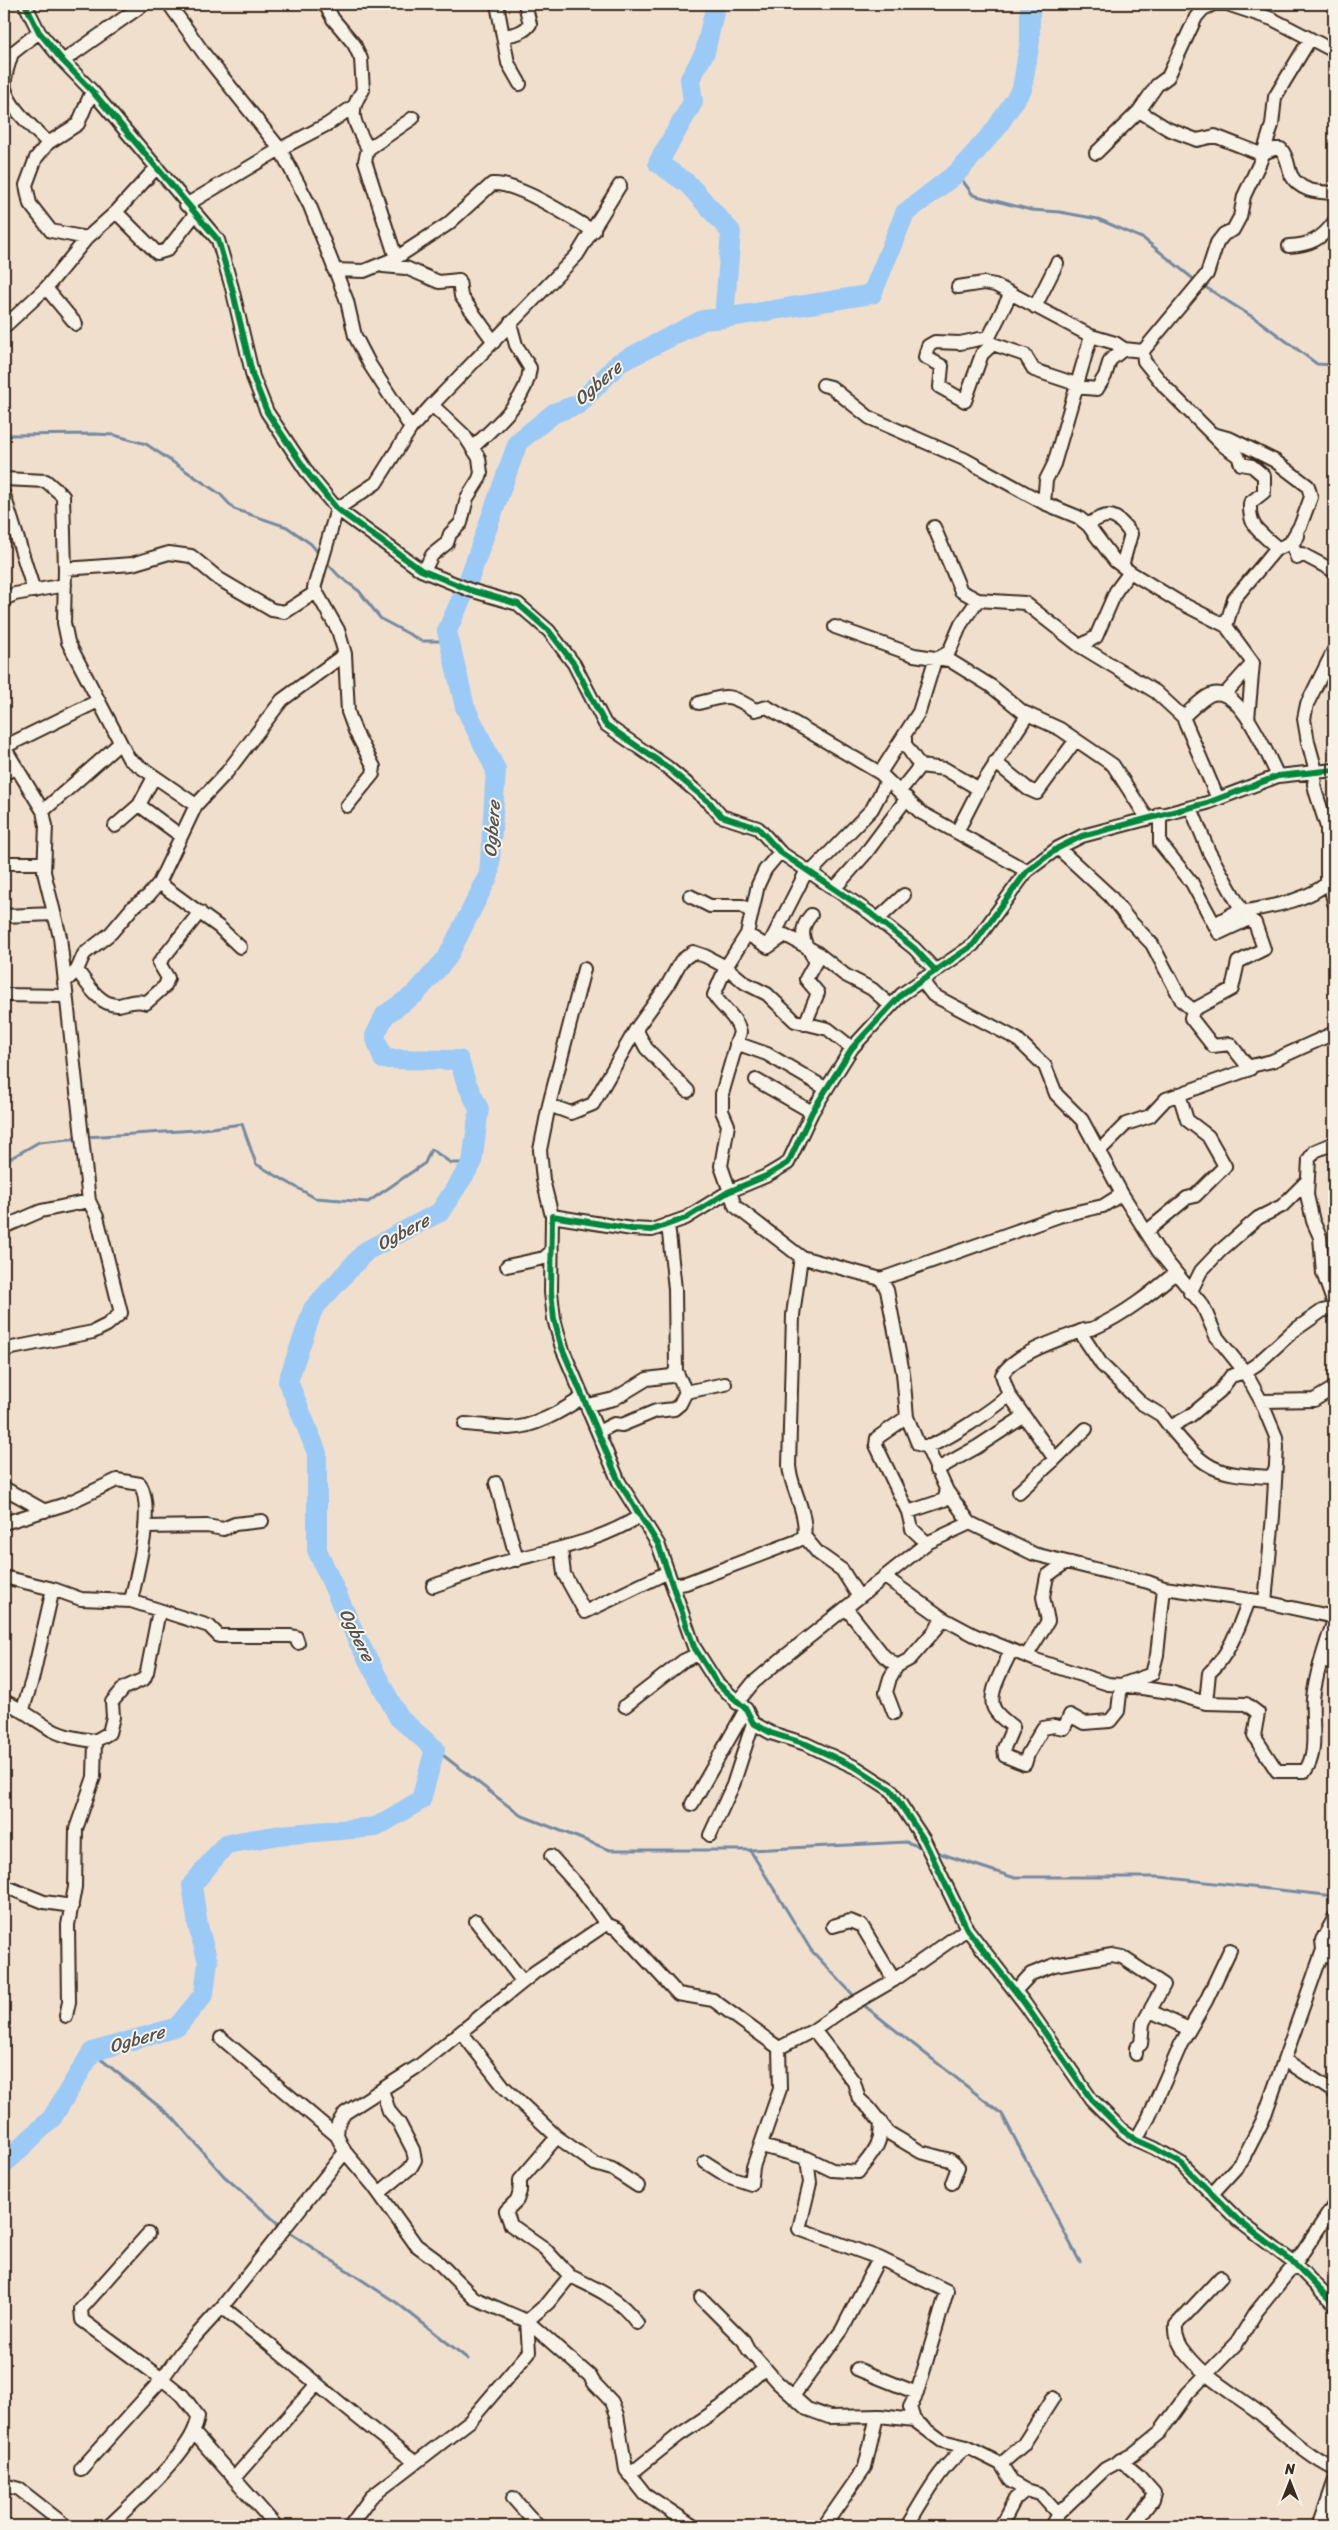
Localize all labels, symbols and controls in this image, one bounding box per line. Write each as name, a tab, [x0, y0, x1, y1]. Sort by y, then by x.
water label: Ogbere	[566, 351, 631, 414]
water label: Ogbere	[474, 798, 510, 858]
water label: Ogbere	[371, 1204, 437, 1259]
water label: Ogbere	[330, 1603, 384, 1669]
water label: Ogbere	[106, 2015, 170, 2062]
text: N	[1284, 2457, 1295, 2482]
north arrow	[1266, 2458, 1316, 2508]

